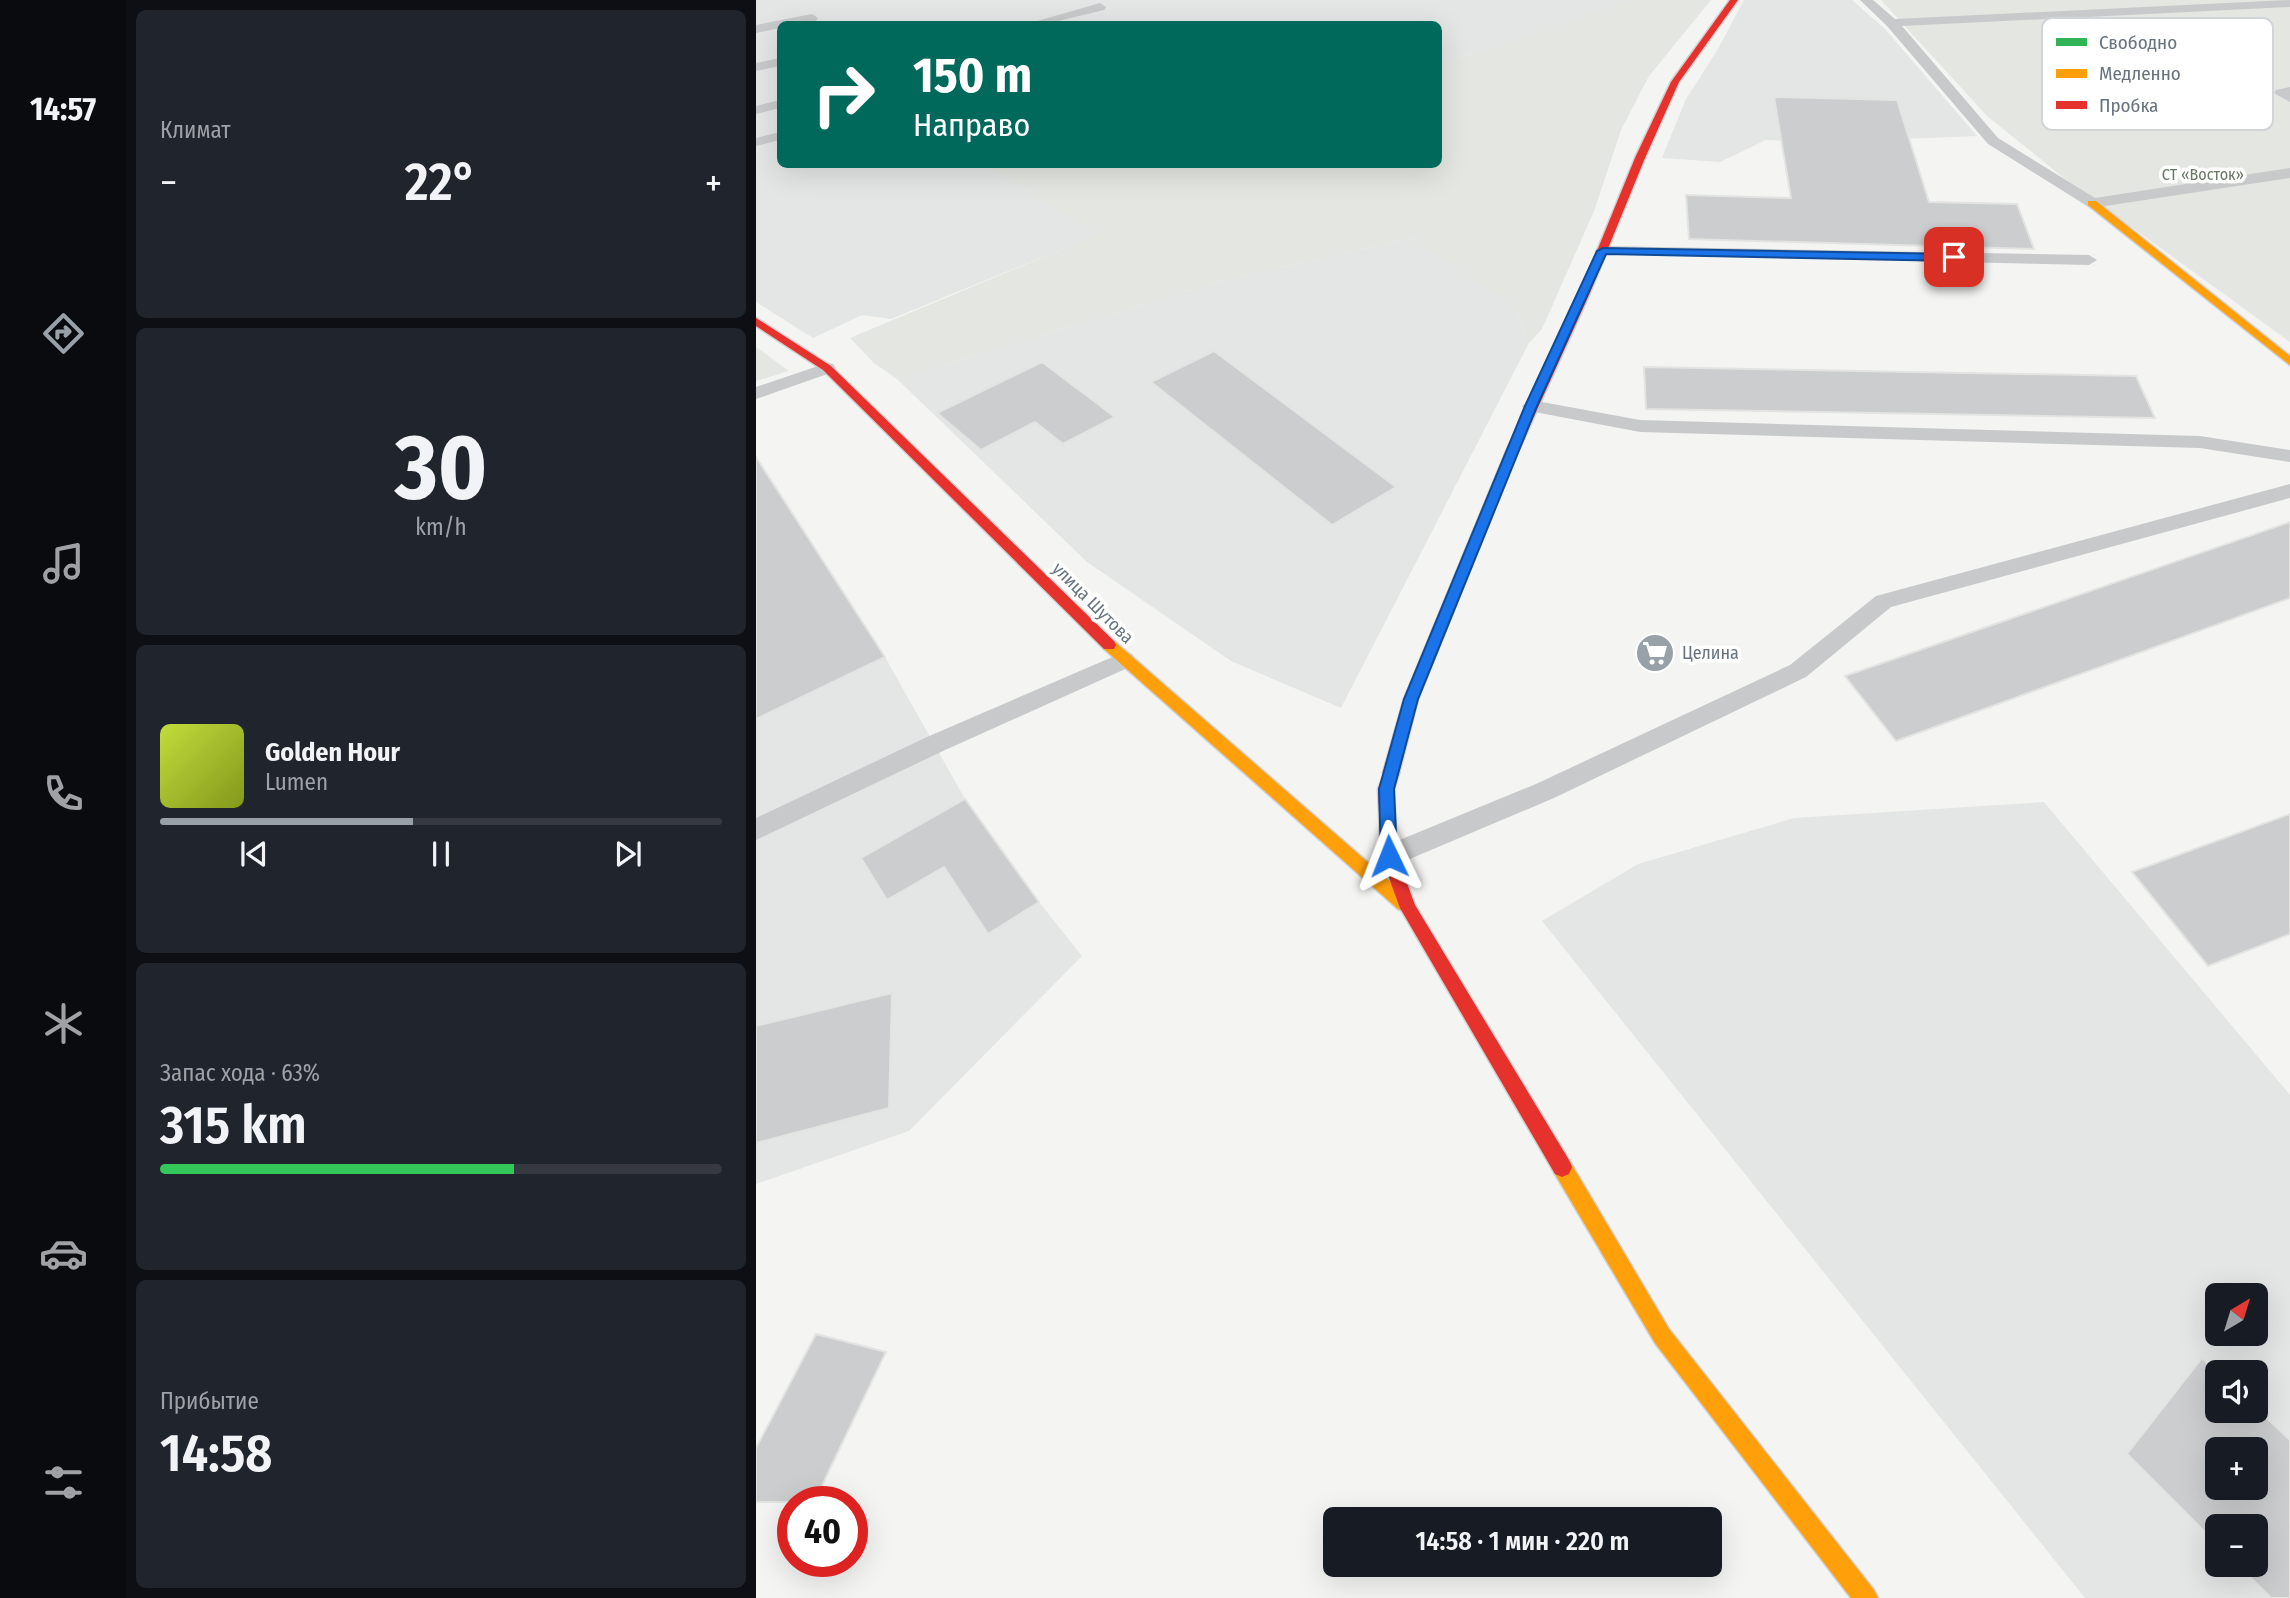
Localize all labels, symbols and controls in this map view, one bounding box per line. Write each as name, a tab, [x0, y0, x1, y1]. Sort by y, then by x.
legend	[2042, 18, 2273, 130]
text: Свободно	[2099, 31, 2177, 54]
text: 150 m	[913, 46, 1032, 105]
icon: right	[798, 49, 889, 140]
text: Медленно	[2099, 62, 2181, 85]
text: 14:57	[30, 90, 96, 128]
text: Пробка	[2099, 94, 2158, 117]
text: Направо	[913, 106, 1030, 144]
text: Климат	[160, 116, 231, 144]
text: 22°	[405, 151, 477, 214]
text: −	[160, 160, 177, 206]
text: +	[705, 160, 722, 206]
park label: СТ «Восток»	[2162, 165, 2244, 184]
pin	[1924, 227, 1984, 287]
icon: arrive	[1935, 238, 1973, 276]
icon: directions	[39, 309, 88, 358]
text: 30	[395, 413, 487, 522]
text: km/h	[415, 513, 467, 541]
icon: music	[39, 539, 88, 588]
street label: улица Шутова	[1048, 558, 1138, 648]
supermarket icon: Целина	[1634, 632, 1676, 674]
place label: Целина	[1682, 642, 1739, 664]
text: Golden Hour	[265, 737, 400, 768]
text: Lumen	[265, 768, 328, 796]
icon: phone	[39, 769, 88, 818]
position arrow	[1352, 819, 1426, 893]
icon: previous	[235, 835, 273, 873]
icon: pause	[422, 835, 460, 873]
icon: next	[609, 835, 647, 873]
icon: climate	[39, 999, 88, 1048]
text: Запас хода · 63%	[160, 1059, 320, 1087]
text: 315 km	[160, 1094, 307, 1157]
icon: car	[39, 1229, 88, 1278]
north arrow	[2205, 1283, 2268, 1346]
map controls	[2205, 1283, 2268, 1577]
button: sound	[2205, 1360, 2268, 1423]
text: Прибытие	[160, 1387, 259, 1415]
text: 14:58	[160, 1422, 272, 1485]
button: +	[2205, 1437, 2268, 1500]
icon: filters	[39, 1458, 88, 1507]
speed limit sign: 40	[777, 1486, 868, 1577]
button: −	[2205, 1514, 2268, 1577]
text: 14:58 · 1 мин · 220 m	[1416, 1526, 1629, 1557]

